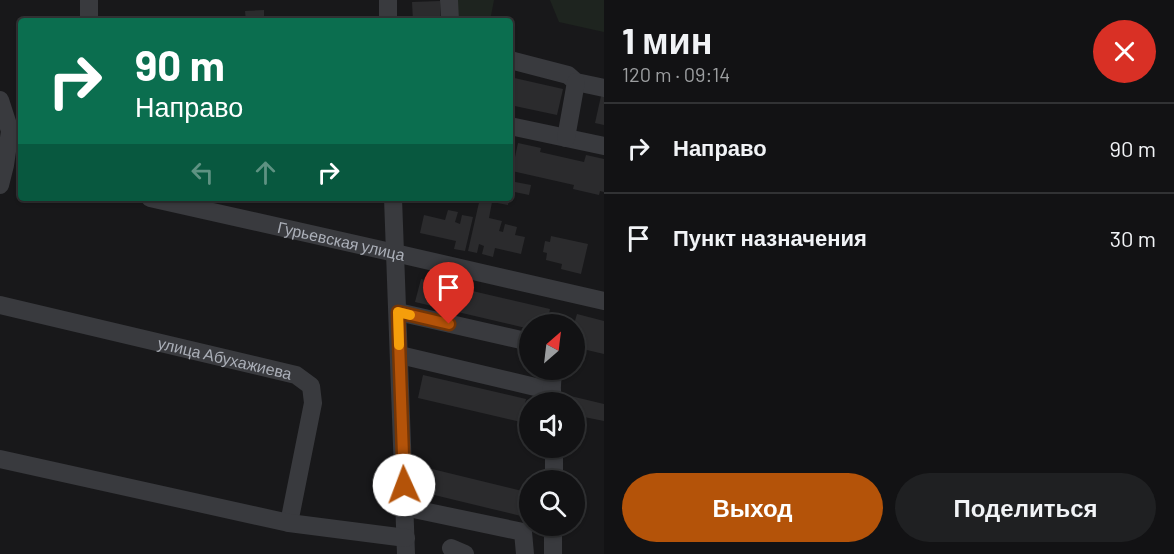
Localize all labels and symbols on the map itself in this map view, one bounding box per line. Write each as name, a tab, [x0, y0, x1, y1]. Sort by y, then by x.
street label: Гурьевская улица	[276, 217, 407, 264]
pin	[423, 262, 474, 324]
north arrow	[519, 314, 585, 380]
street label: улица Абухажиева	[156, 333, 294, 383]
position arrow	[372, 453, 436, 517]

